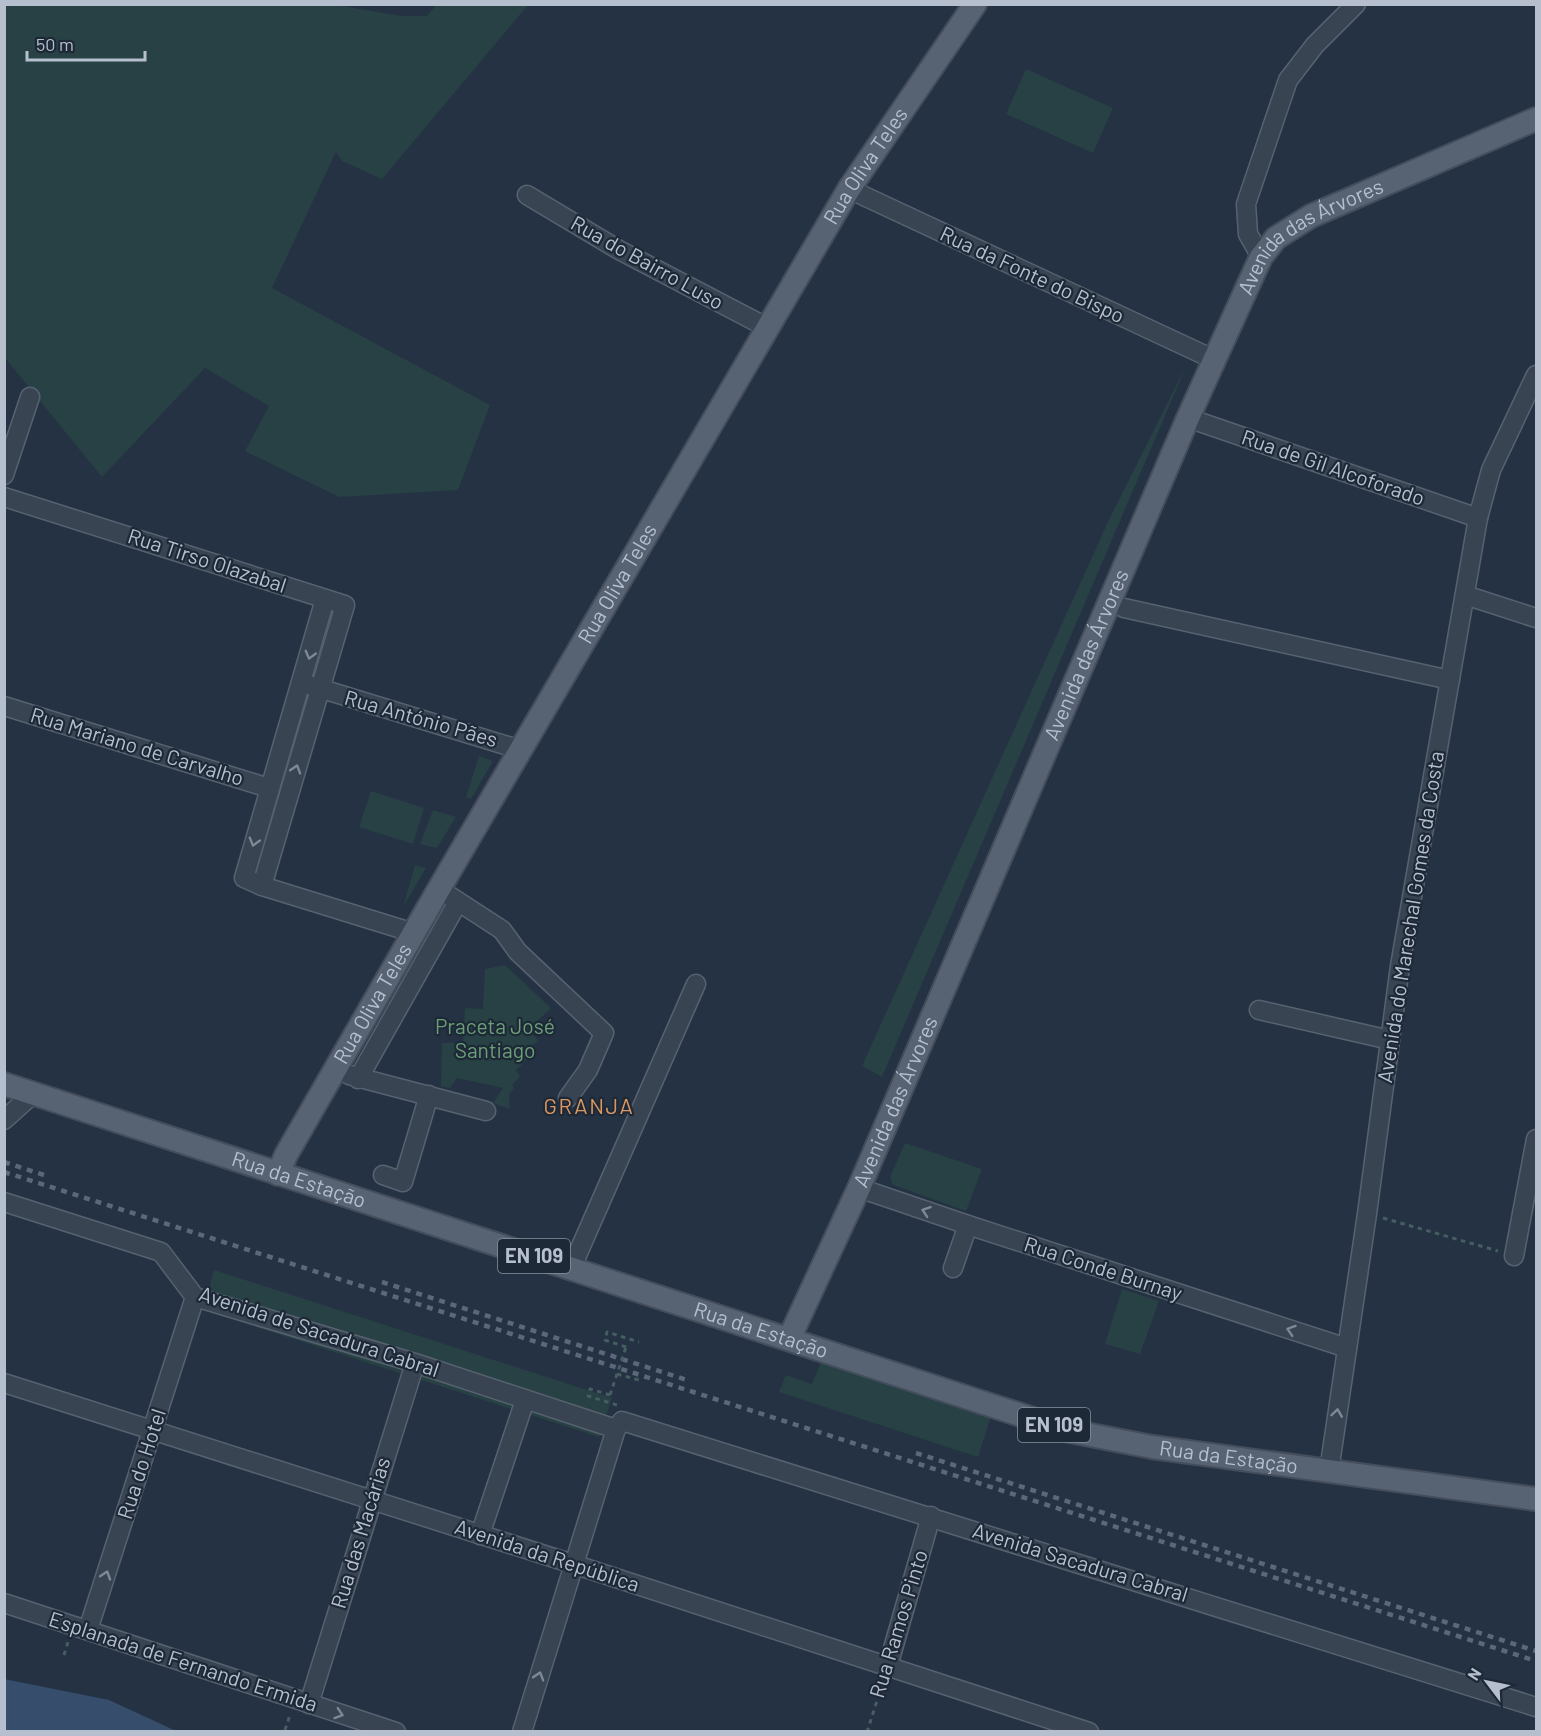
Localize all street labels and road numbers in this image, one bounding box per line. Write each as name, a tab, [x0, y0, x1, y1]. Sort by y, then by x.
street label: Rua Oliva Teles	[817, 102, 912, 228]
street label: Avenida das Árvores	[1232, 172, 1387, 298]
street label: Rua do Bairro Luso	[567, 209, 728, 314]
street label: Rua da Fonte do Bispo	[936, 220, 1129, 327]
street label: Rua de Gil Alcoforado	[1239, 423, 1428, 510]
street label: Rua Oliva Teles	[572, 519, 661, 648]
street label: Rua Tirso Olazabal	[125, 522, 290, 597]
street label: Avenida das Árvores	[1038, 565, 1133, 744]
street label: Rua António Pães	[342, 684, 501, 751]
street label: Rua Mariano de Carvalho	[28, 701, 247, 790]
street label: Avenida do Marechal Gomes da Costa	[1371, 749, 1448, 1084]
street label: Rua Oliva Teles	[327, 938, 416, 1068]
street label: Avenida das Árvores	[847, 1012, 942, 1191]
street label: Rua da Estação	[229, 1145, 369, 1212]
street label: Rua Conde Burnay	[1021, 1230, 1186, 1305]
road number: EN 109	[498, 1239, 570, 1273]
street label: Avenida de Sacadura Cabral	[196, 1280, 443, 1381]
street label: Rua da Estação	[691, 1295, 832, 1362]
street label: Rua do Hotel	[111, 1405, 170, 1522]
road number: EN 109	[1018, 1408, 1090, 1442]
street label: Rua da Estação	[1158, 1434, 1300, 1478]
street label: Rua das Macárias	[325, 1454, 394, 1611]
street label: Avenida da República	[452, 1513, 643, 1596]
street label: Avenida Sacadura Cabral	[970, 1517, 1191, 1606]
street label: Rua Ramos Pinto	[863, 1547, 932, 1701]
street label: Esplanada de Fernando Ermida	[46, 1605, 321, 1716]

